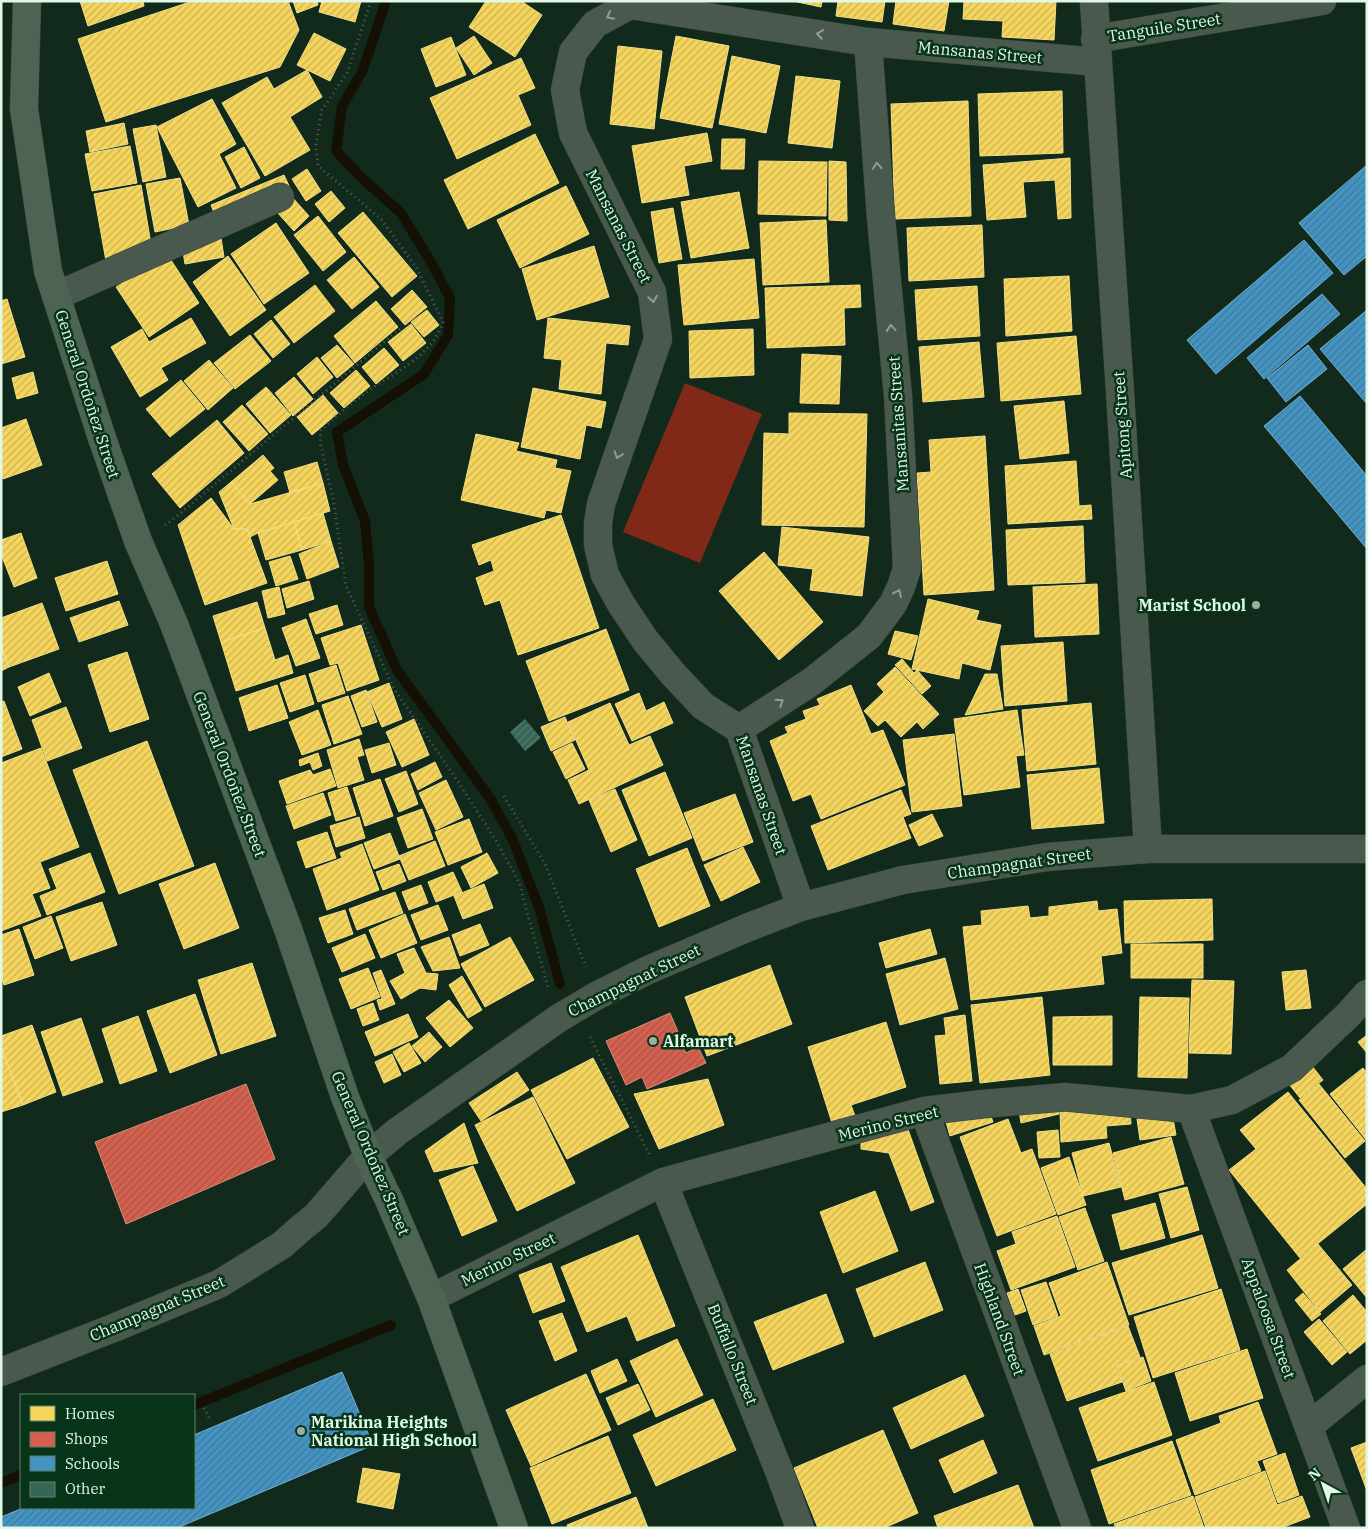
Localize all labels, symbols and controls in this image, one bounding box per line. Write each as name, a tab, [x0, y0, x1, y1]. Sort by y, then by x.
street label: Tanguile Street	[1106, 8, 1222, 46]
one-way arrow	[606, 10, 615, 20]
one-way arrow	[815, 30, 824, 40]
street label: Mansanas Street	[917, 37, 1043, 67]
one-way arrow	[872, 162, 883, 170]
street label: Mansanas Street	[582, 166, 656, 286]
one-way arrow	[647, 296, 658, 304]
street label: General Ordoñez Street	[51, 307, 125, 481]
one-way arrow	[886, 324, 897, 332]
street label: Mansanitas Street	[883, 355, 913, 492]
street label: Apitong Street	[1108, 370, 1136, 480]
one-way arrow	[614, 450, 624, 458]
one-way arrow	[892, 589, 902, 598]
place label: Marist School	[1139, 595, 1246, 615]
marker: Marist School	[1250, 599, 1262, 611]
street label: General Ordoñez Street	[189, 688, 271, 860]
one-way arrow	[775, 699, 784, 708]
street label: Mansanas Street	[732, 733, 792, 858]
street label: Champagnat Street	[946, 843, 1092, 883]
street label: Champagnat Street	[565, 939, 704, 1021]
place label: Alfamart	[663, 1031, 733, 1051]
marker: Alfamart	[647, 1035, 659, 1047]
street label: General Ordoñez Street	[327, 1068, 415, 1238]
street label: Merino Street	[836, 1101, 941, 1145]
street label: Merino Street	[458, 1227, 559, 1290]
street label: Appaloosa Street	[1238, 1255, 1300, 1382]
street label: Highland Street	[970, 1260, 1030, 1378]
street label: Champagnat Street	[86, 1270, 228, 1345]
street label: Buffallo Street	[704, 1300, 763, 1408]
legend	[20, 1394, 195, 1509]
text: Homes	[65, 1404, 115, 1423]
place label: Marikina Heights National High School	[311, 1412, 477, 1450]
marker: Marikina Heights National High School	[295, 1425, 307, 1437]
text: Shops	[65, 1429, 108, 1448]
text: Schools	[65, 1454, 120, 1473]
north arrow	[1298, 1459, 1348, 1509]
text: N	[1305, 1464, 1325, 1484]
text: Other	[65, 1479, 105, 1498]

